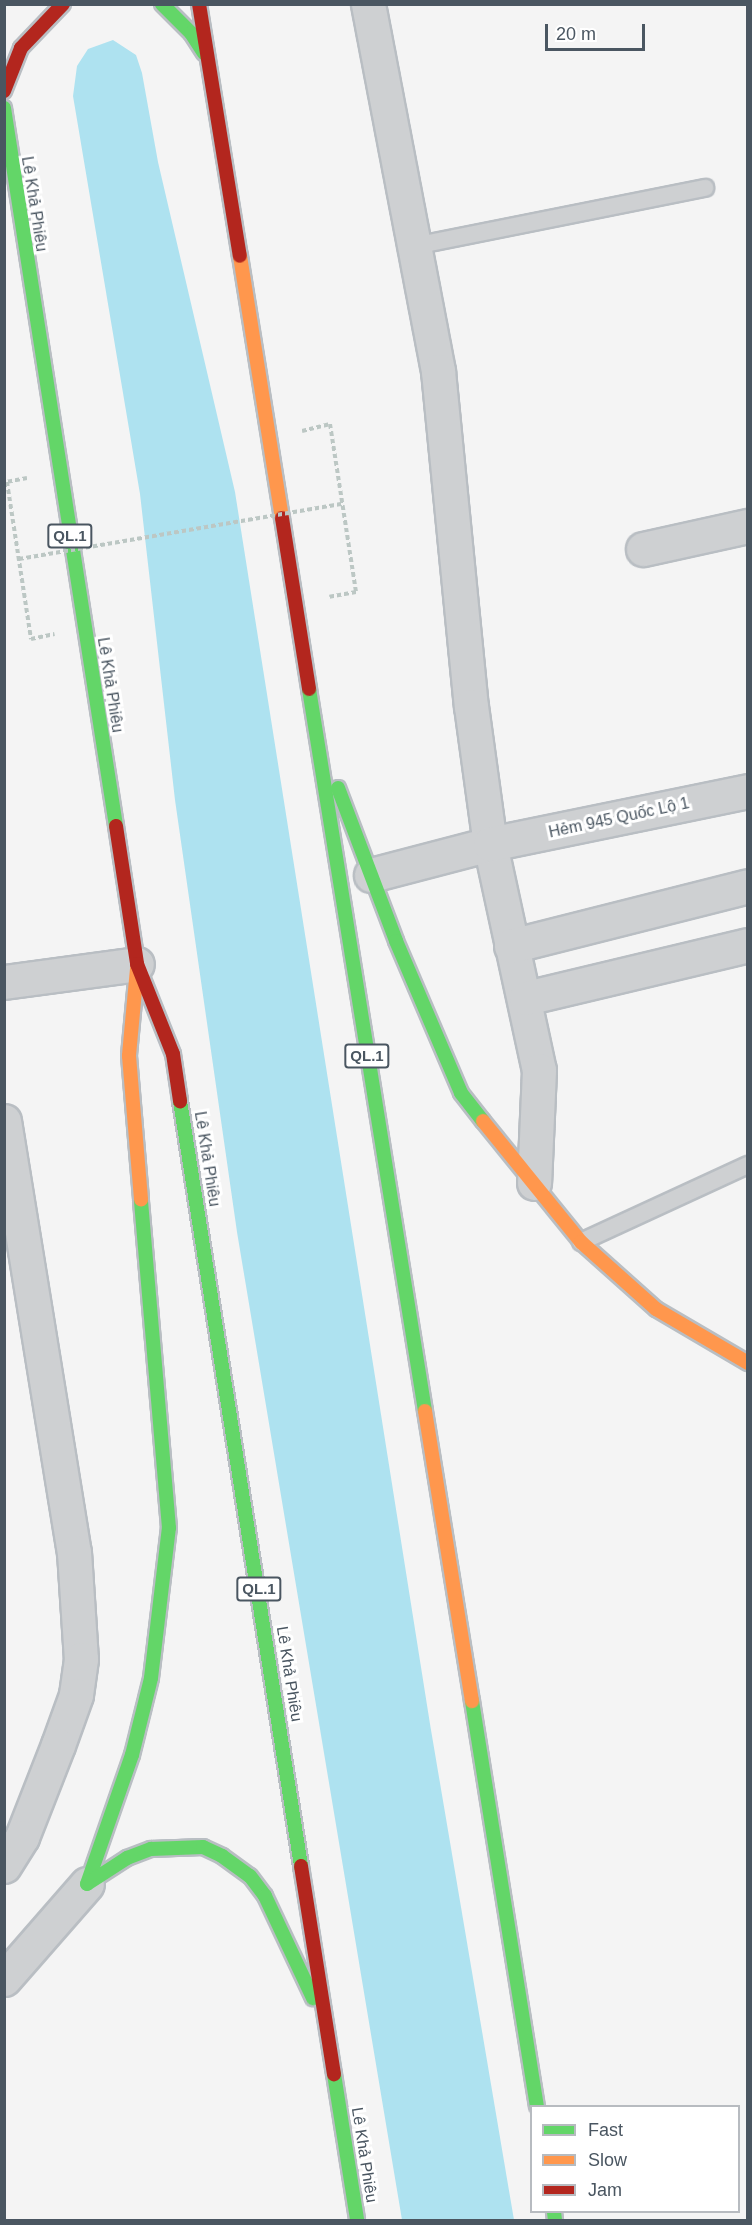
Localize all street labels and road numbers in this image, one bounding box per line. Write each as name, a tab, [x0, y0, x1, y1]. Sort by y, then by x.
street label: Lê Khả Phiêu	[17, 155, 51, 253]
road number: QL.1	[46, 524, 94, 548]
street label: Lê Khả Phiêu	[93, 636, 127, 734]
street label: Hẻm 945 Quốc Lộ 1	[547, 794, 691, 842]
road number: QL.1	[343, 1044, 391, 1068]
street label: Lê Khả Phiêu	[190, 1110, 224, 1208]
road number: QL.1	[235, 1577, 283, 1601]
street label: Lê Khả Phiêu	[272, 1625, 306, 1723]
street label: Lê Khả Phiêu	[347, 2106, 381, 2204]

